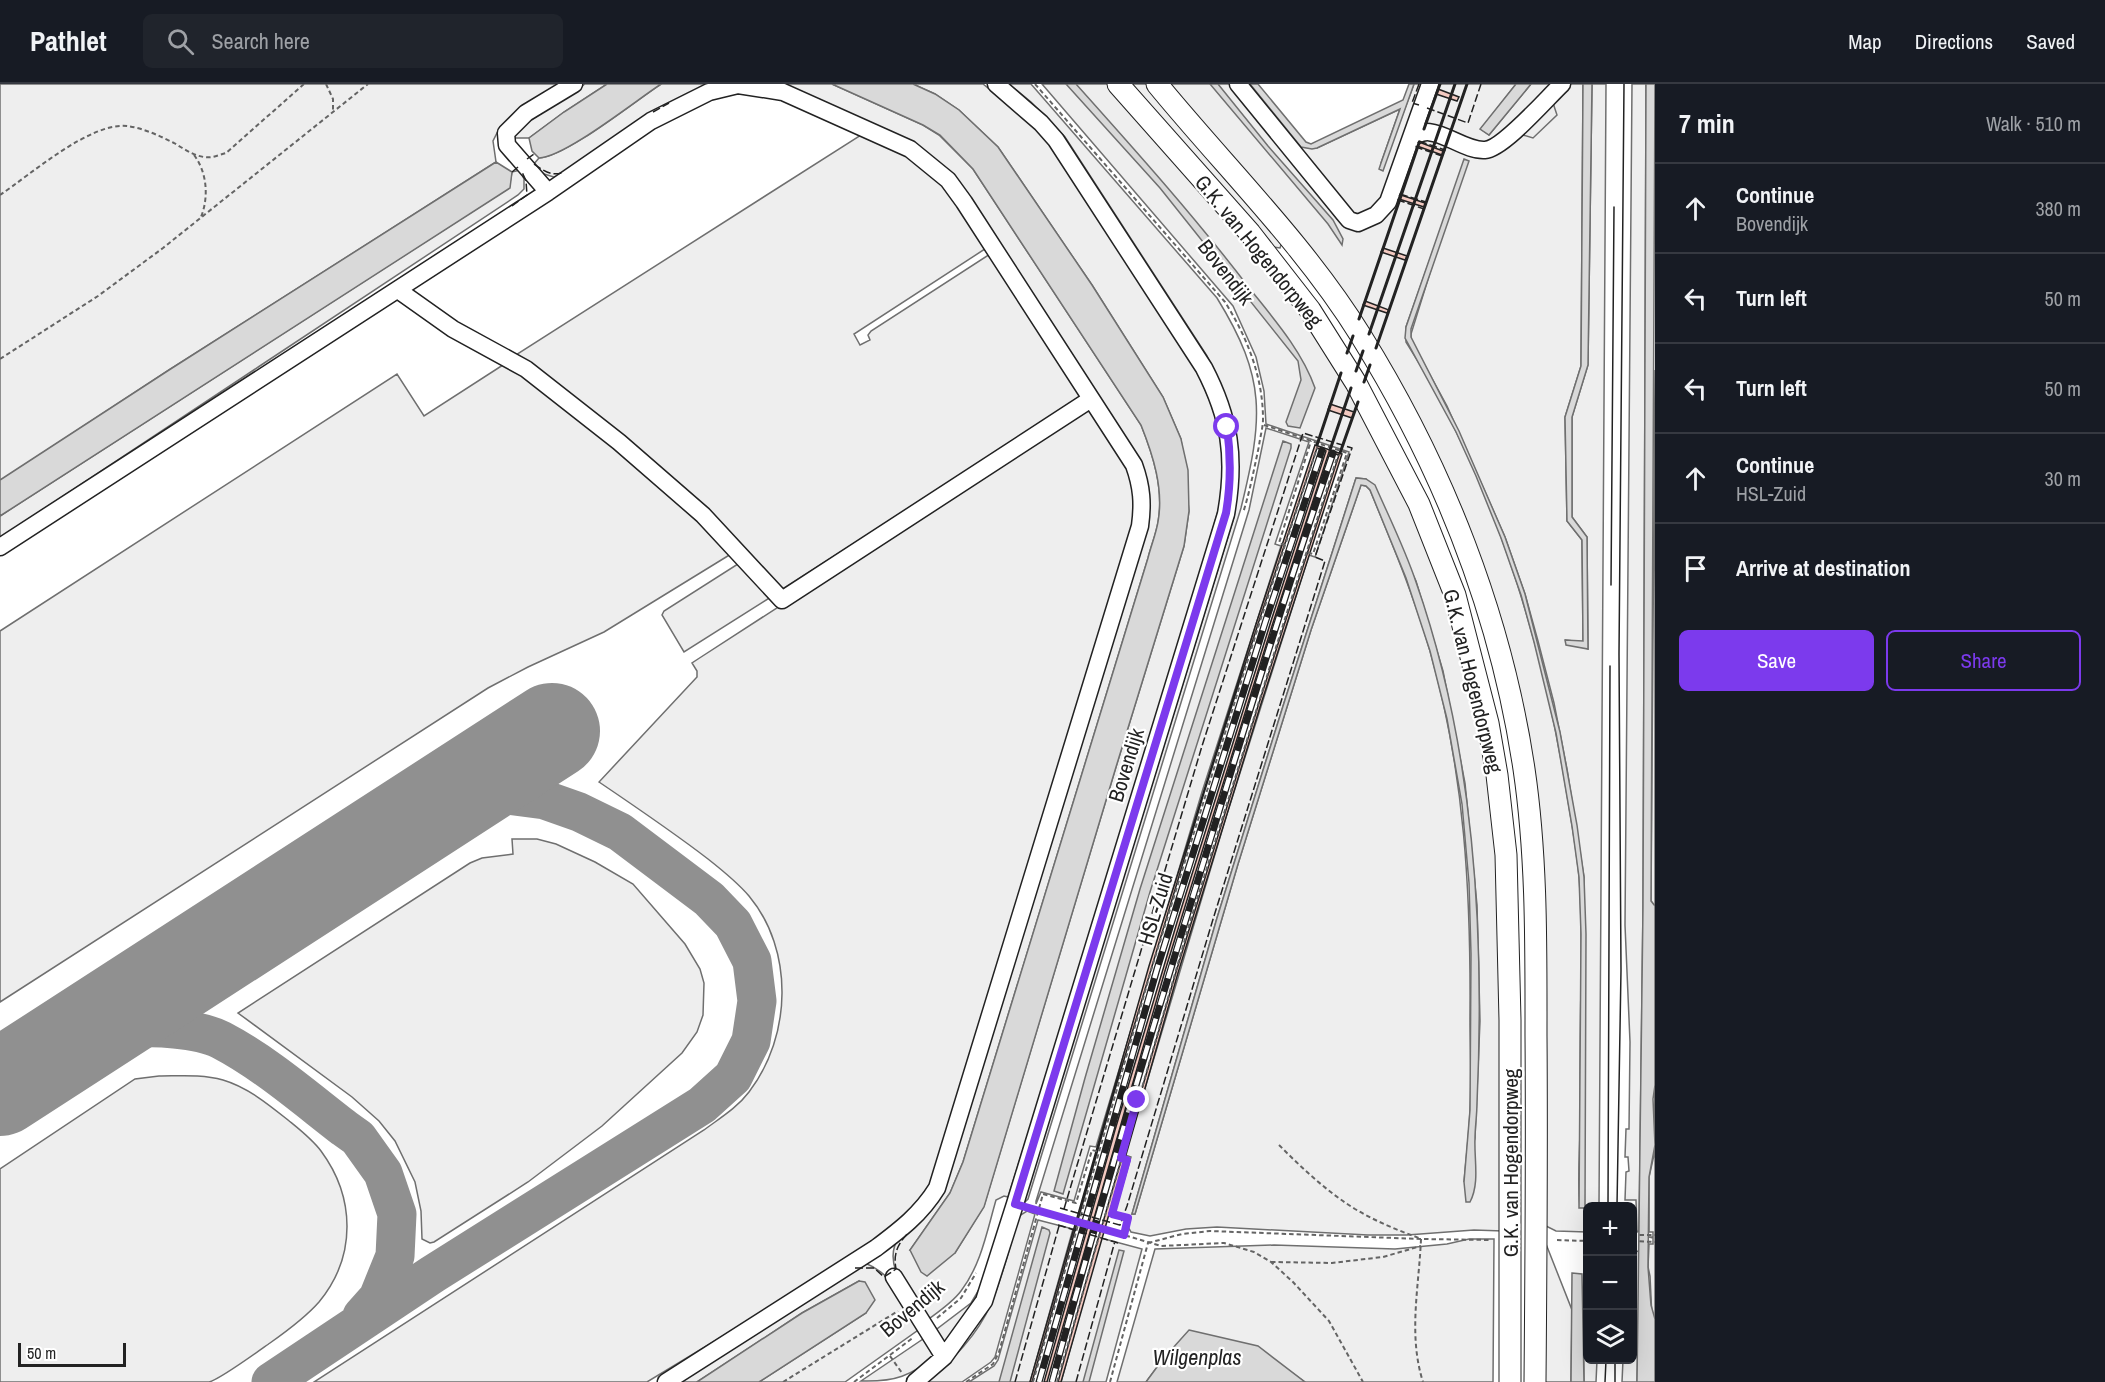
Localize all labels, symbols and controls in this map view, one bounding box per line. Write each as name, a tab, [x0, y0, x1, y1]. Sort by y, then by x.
search box	[143, 14, 563, 68]
text: Pathlet	[30, 22, 107, 60]
icon: search	[164, 25, 197, 58]
text: Search here	[212, 26, 310, 56]
text: Map	[1848, 27, 1882, 56]
text: Directions	[1915, 27, 1993, 56]
text: Saved	[2026, 27, 2075, 56]
text: 7 min	[1679, 106, 1735, 141]
text: Walk · 510 m	[1986, 110, 2081, 137]
street label: G.K. van Hogendorpweg	[1188, 169, 1330, 334]
text: Continue	[1736, 180, 1814, 210]
icon: ahead	[1679, 192, 1712, 225]
text: 380 m	[2035, 195, 2081, 222]
text: Bovendijk	[1736, 210, 1808, 237]
street label: Bovendijk	[1191, 233, 1261, 311]
icon: left	[1679, 282, 1712, 315]
text: Turn left	[1736, 283, 1807, 313]
text: 50 m	[2045, 285, 2081, 312]
icon: left	[1679, 372, 1712, 405]
text: Turn left	[1736, 373, 1807, 403]
text: 50 m	[2045, 375, 2081, 402]
route start	[1213, 413, 1239, 439]
text: Continue	[1736, 450, 1814, 480]
icon: ahead	[1679, 462, 1712, 495]
text: 30 m	[2045, 465, 2081, 492]
text: HSL-Zuid	[1736, 480, 1806, 507]
icon: arrive	[1679, 552, 1712, 585]
text: Arrive at destination	[1736, 553, 1910, 583]
street label: G.K. van Hogendorpweg	[1436, 586, 1510, 776]
button: Save	[1679, 630, 1874, 691]
button: Share	[1886, 630, 2081, 691]
street label: Bovendijk	[1101, 724, 1151, 805]
street label: HSL-Zuid	[1130, 870, 1180, 948]
street label: G.K. van Hogendorpweg	[1496, 1068, 1525, 1257]
route end	[1123, 1086, 1149, 1112]
map controls	[1583, 1202, 1637, 1364]
button: +	[1583, 1202, 1637, 1256]
button: −	[1583, 1256, 1637, 1310]
street label: Bovendijk	[874, 1272, 951, 1343]
button: layers	[1583, 1310, 1637, 1364]
scale bar	[18, 1340, 126, 1368]
text: 50 m	[27, 1342, 56, 1364]
water label: Wilgenplas	[1153, 1342, 1241, 1372]

